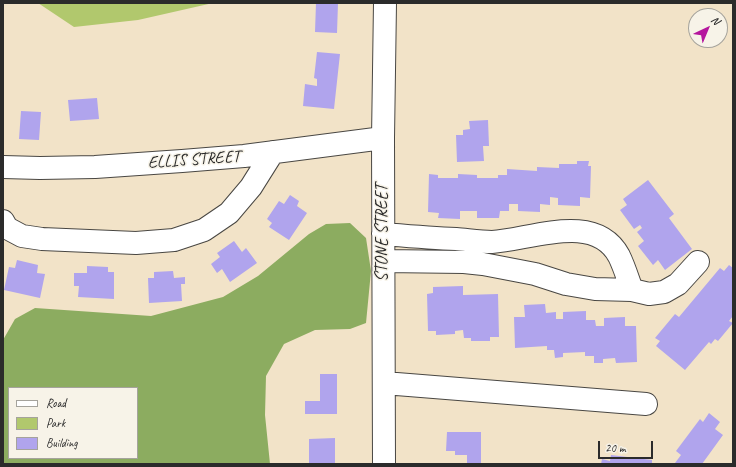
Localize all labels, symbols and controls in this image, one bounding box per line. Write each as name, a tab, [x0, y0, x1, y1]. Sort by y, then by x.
north arrow	[688, 8, 728, 48]
text: N	[708, 13, 723, 27]
street label: ELLIS STREET	[147, 147, 241, 173]
street label: STONE STREET	[373, 184, 393, 282]
legend	[8, 387, 138, 459]
text: Road	[46, 395, 66, 411]
text: Park	[46, 415, 65, 431]
scale bar	[600, 433, 655, 459]
text: Building	[46, 435, 78, 451]
text: 20 m	[605, 440, 625, 456]

